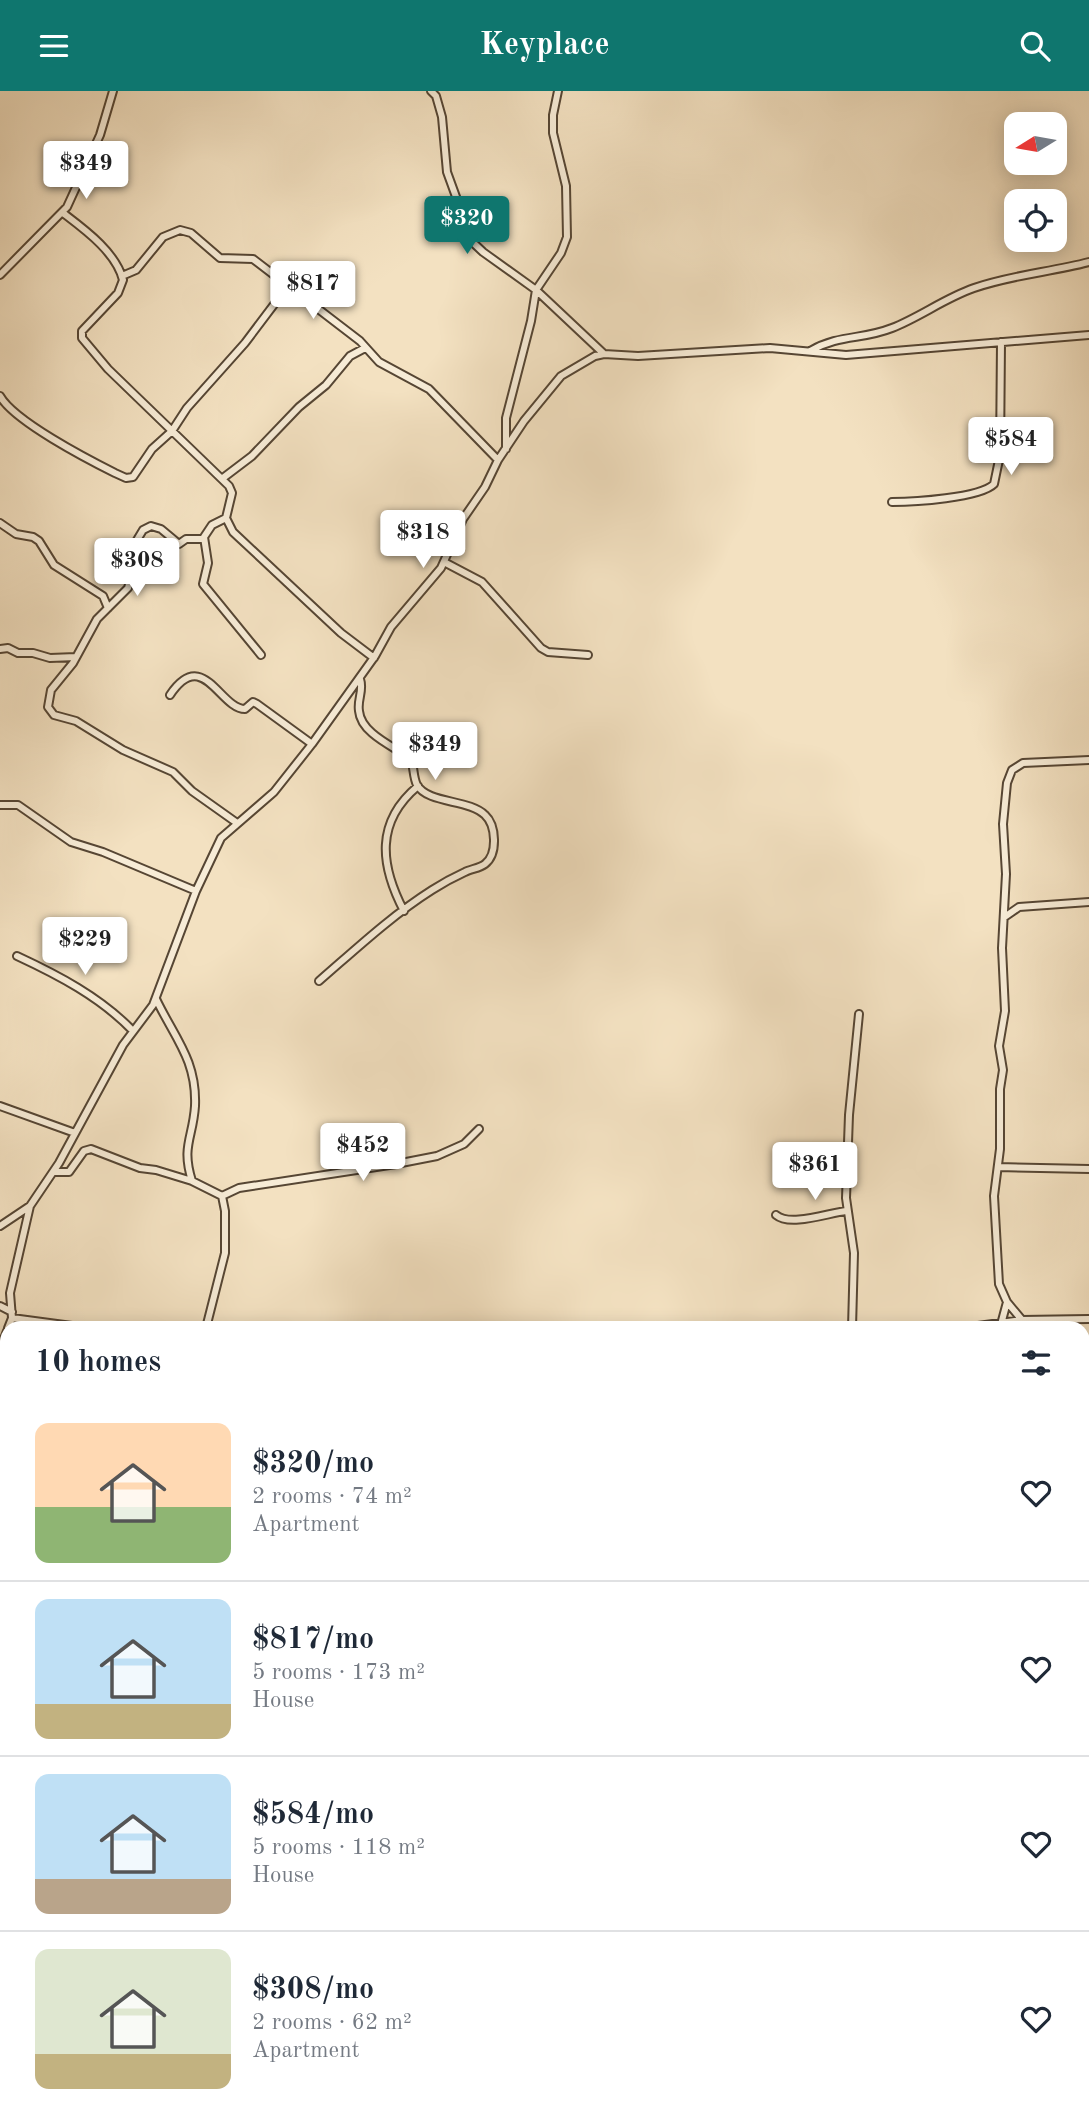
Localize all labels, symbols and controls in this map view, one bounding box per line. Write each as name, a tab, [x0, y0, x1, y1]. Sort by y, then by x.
icon: menu	[35, 27, 73, 65]
icon: search	[1016, 27, 1054, 65]
text: Keyplace	[479, 30, 610, 62]
north arrow	[1004, 112, 1068, 175]
map controls	[1004, 112, 1067, 252]
pin: $349	[45, 141, 127, 201]
text: $349	[59, 152, 113, 175]
button: locate	[1004, 189, 1067, 252]
pin: $320	[426, 197, 508, 256]
text: $320	[440, 207, 494, 230]
pin: $817	[272, 261, 354, 321]
text: $817	[286, 272, 340, 295]
pin: $584	[970, 417, 1052, 477]
text: $584	[984, 428, 1038, 451]
pin: $318	[382, 511, 464, 570]
text: $318	[396, 521, 450, 544]
pin: $308	[96, 539, 178, 598]
text: $308	[110, 549, 164, 572]
pin: $349	[394, 723, 476, 782]
text: $349	[408, 733, 462, 756]
pin: $229	[44, 917, 126, 977]
text: $229	[58, 928, 112, 951]
pin: $452	[322, 1123, 404, 1183]
text: $452	[336, 1134, 390, 1157]
pin: $361	[774, 1143, 856, 1202]
text: $361	[788, 1153, 842, 1176]
icon: filters	[1017, 1344, 1055, 1382]
text: 10 homes	[35, 1348, 161, 1378]
text: $320/mo	[252, 1449, 374, 1479]
icon: home	[91, 1451, 175, 1535]
icon: heart	[1017, 1474, 1055, 1512]
text: 2 rooms · 74 m²	[252, 1485, 412, 1508]
text: Apartment	[252, 1513, 360, 1536]
text: $817/mo	[252, 1625, 374, 1655]
icon: home	[91, 1627, 175, 1711]
icon: heart	[1017, 1650, 1055, 1688]
text: 5 rooms · 173 m²	[252, 1661, 425, 1684]
text: House	[252, 1689, 314, 1712]
text: $584/mo	[252, 1800, 374, 1830]
icon: home	[91, 1802, 175, 1886]
icon: heart	[1017, 1825, 1055, 1863]
text: 5 rooms · 118 m²	[252, 1836, 425, 1859]
text: House	[252, 1864, 314, 1887]
text: $308/mo	[252, 1975, 374, 2005]
icon: home	[91, 1977, 175, 2061]
icon: heart	[1017, 2000, 1055, 2038]
text: 2 rooms · 62 m²	[252, 2011, 412, 2034]
text: Apartment	[252, 2039, 360, 2062]

